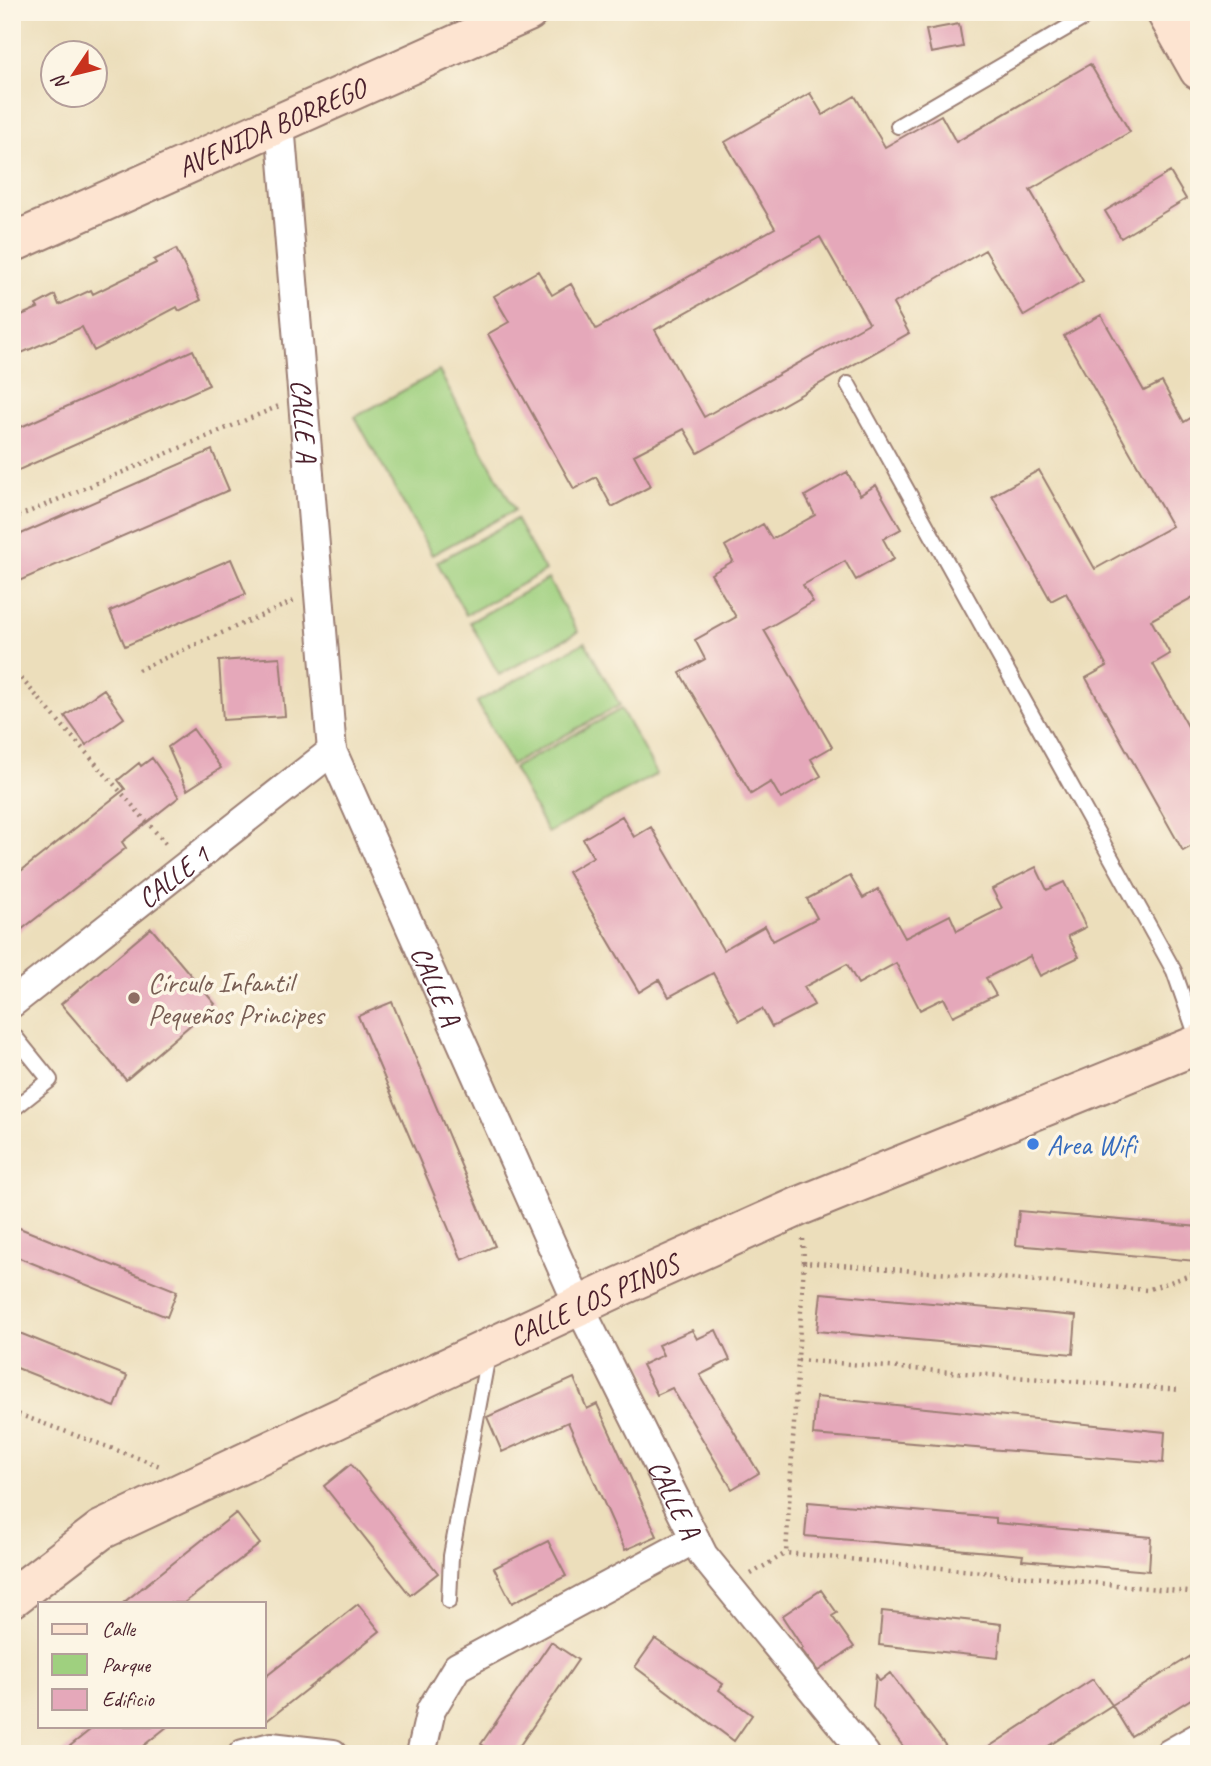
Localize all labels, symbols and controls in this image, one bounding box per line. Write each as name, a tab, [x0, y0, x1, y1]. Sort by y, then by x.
north arrow	[38, 38, 108, 108]
street label: AVENIDA BORREGO	[172, 68, 374, 184]
text: N	[46, 69, 74, 95]
street label: CALLE A	[284, 378, 326, 465]
street label: CALLE 1	[130, 836, 217, 915]
street label: CALLE A	[403, 940, 470, 1032]
place label: Círculo Infantil Pequeños Principes	[148, 965, 326, 1032]
marker: Círculo Infantil Pequeños Principes	[126, 990, 142, 1006]
place label: Area Wifi	[1047, 1127, 1139, 1162]
marker: Area Wifi	[1025, 1136, 1041, 1152]
street label: CALLE LOS PINOS	[503, 1244, 687, 1354]
street label: CALLE A	[641, 1454, 710, 1545]
legend	[38, 1602, 266, 1728]
text: Calle	[102, 1616, 136, 1642]
text: Parque	[102, 1652, 151, 1678]
text: Edificio	[102, 1686, 155, 1712]

